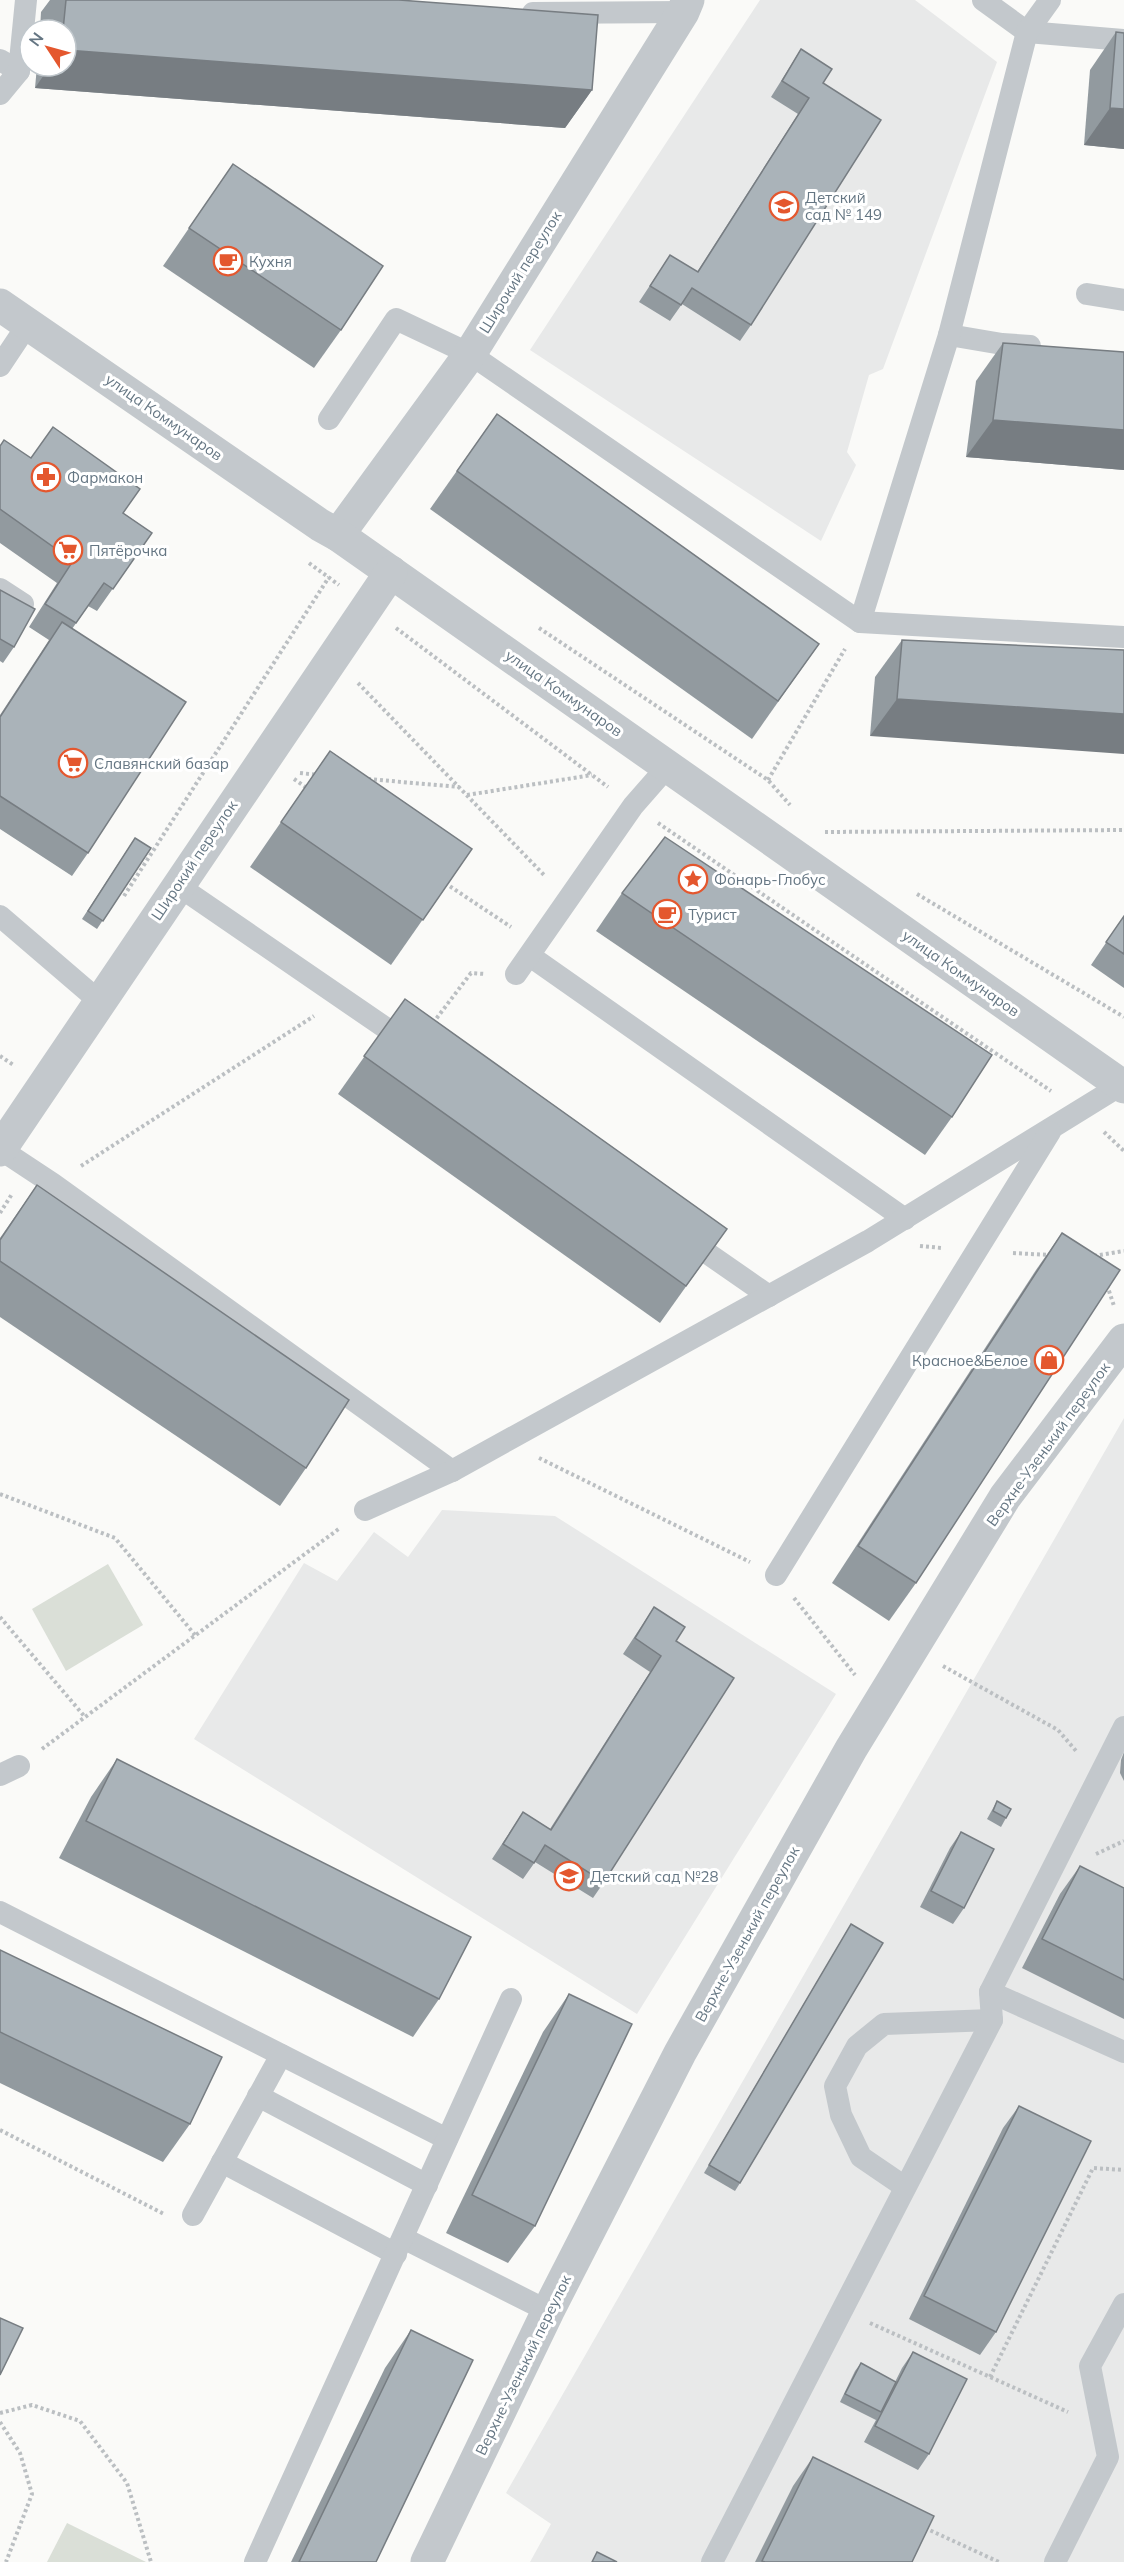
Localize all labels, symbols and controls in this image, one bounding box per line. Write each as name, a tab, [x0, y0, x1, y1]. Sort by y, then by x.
north arrow	[18, 18, 78, 78]
text: N	[24, 28, 48, 50]
place label: Детский сад № 149	[805, 188, 882, 224]
school or university icon: Детский сад № 149	[768, 190, 800, 222]
street label: Широкий переулок	[475, 207, 566, 337]
cafe icon: Кухня	[212, 245, 244, 277]
place label: Кухня	[249, 252, 292, 271]
street label: улица Коммунаров	[102, 369, 226, 465]
pharmacy icon: Фармакон	[30, 461, 62, 493]
place label: Фармакон	[67, 468, 143, 487]
supermarket icon: Пятёрочка	[52, 534, 84, 566]
place label: Пятёрочка	[89, 541, 167, 560]
street label: улица Коммунаров	[502, 645, 626, 741]
supermarket icon: Славянский базар	[57, 747, 89, 779]
place label: Славянский базар	[94, 754, 229, 773]
street label: Широкий переулок	[147, 796, 242, 924]
place icon: Фонарь-Глобус	[677, 863, 709, 895]
place label: Фонарь-Глобус	[714, 870, 826, 889]
cafe icon: Турист	[651, 898, 683, 930]
place label: Турист	[688, 905, 737, 924]
street label: улица Коммунаров	[899, 925, 1023, 1021]
shop icon: Красное&Белое	[1033, 1344, 1065, 1376]
place label: Красное&Белое	[912, 1351, 1028, 1370]
street label: Верхне-Узенький переулок	[982, 1357, 1114, 1530]
street label: Верхне-Узенький переулок	[691, 1842, 804, 2025]
school or university icon: Детский сад №28	[553, 1860, 585, 1892]
place label: Детский сад №28	[590, 1867, 719, 1886]
street label: Верхне-Узенький переулок	[471, 2271, 575, 2458]

